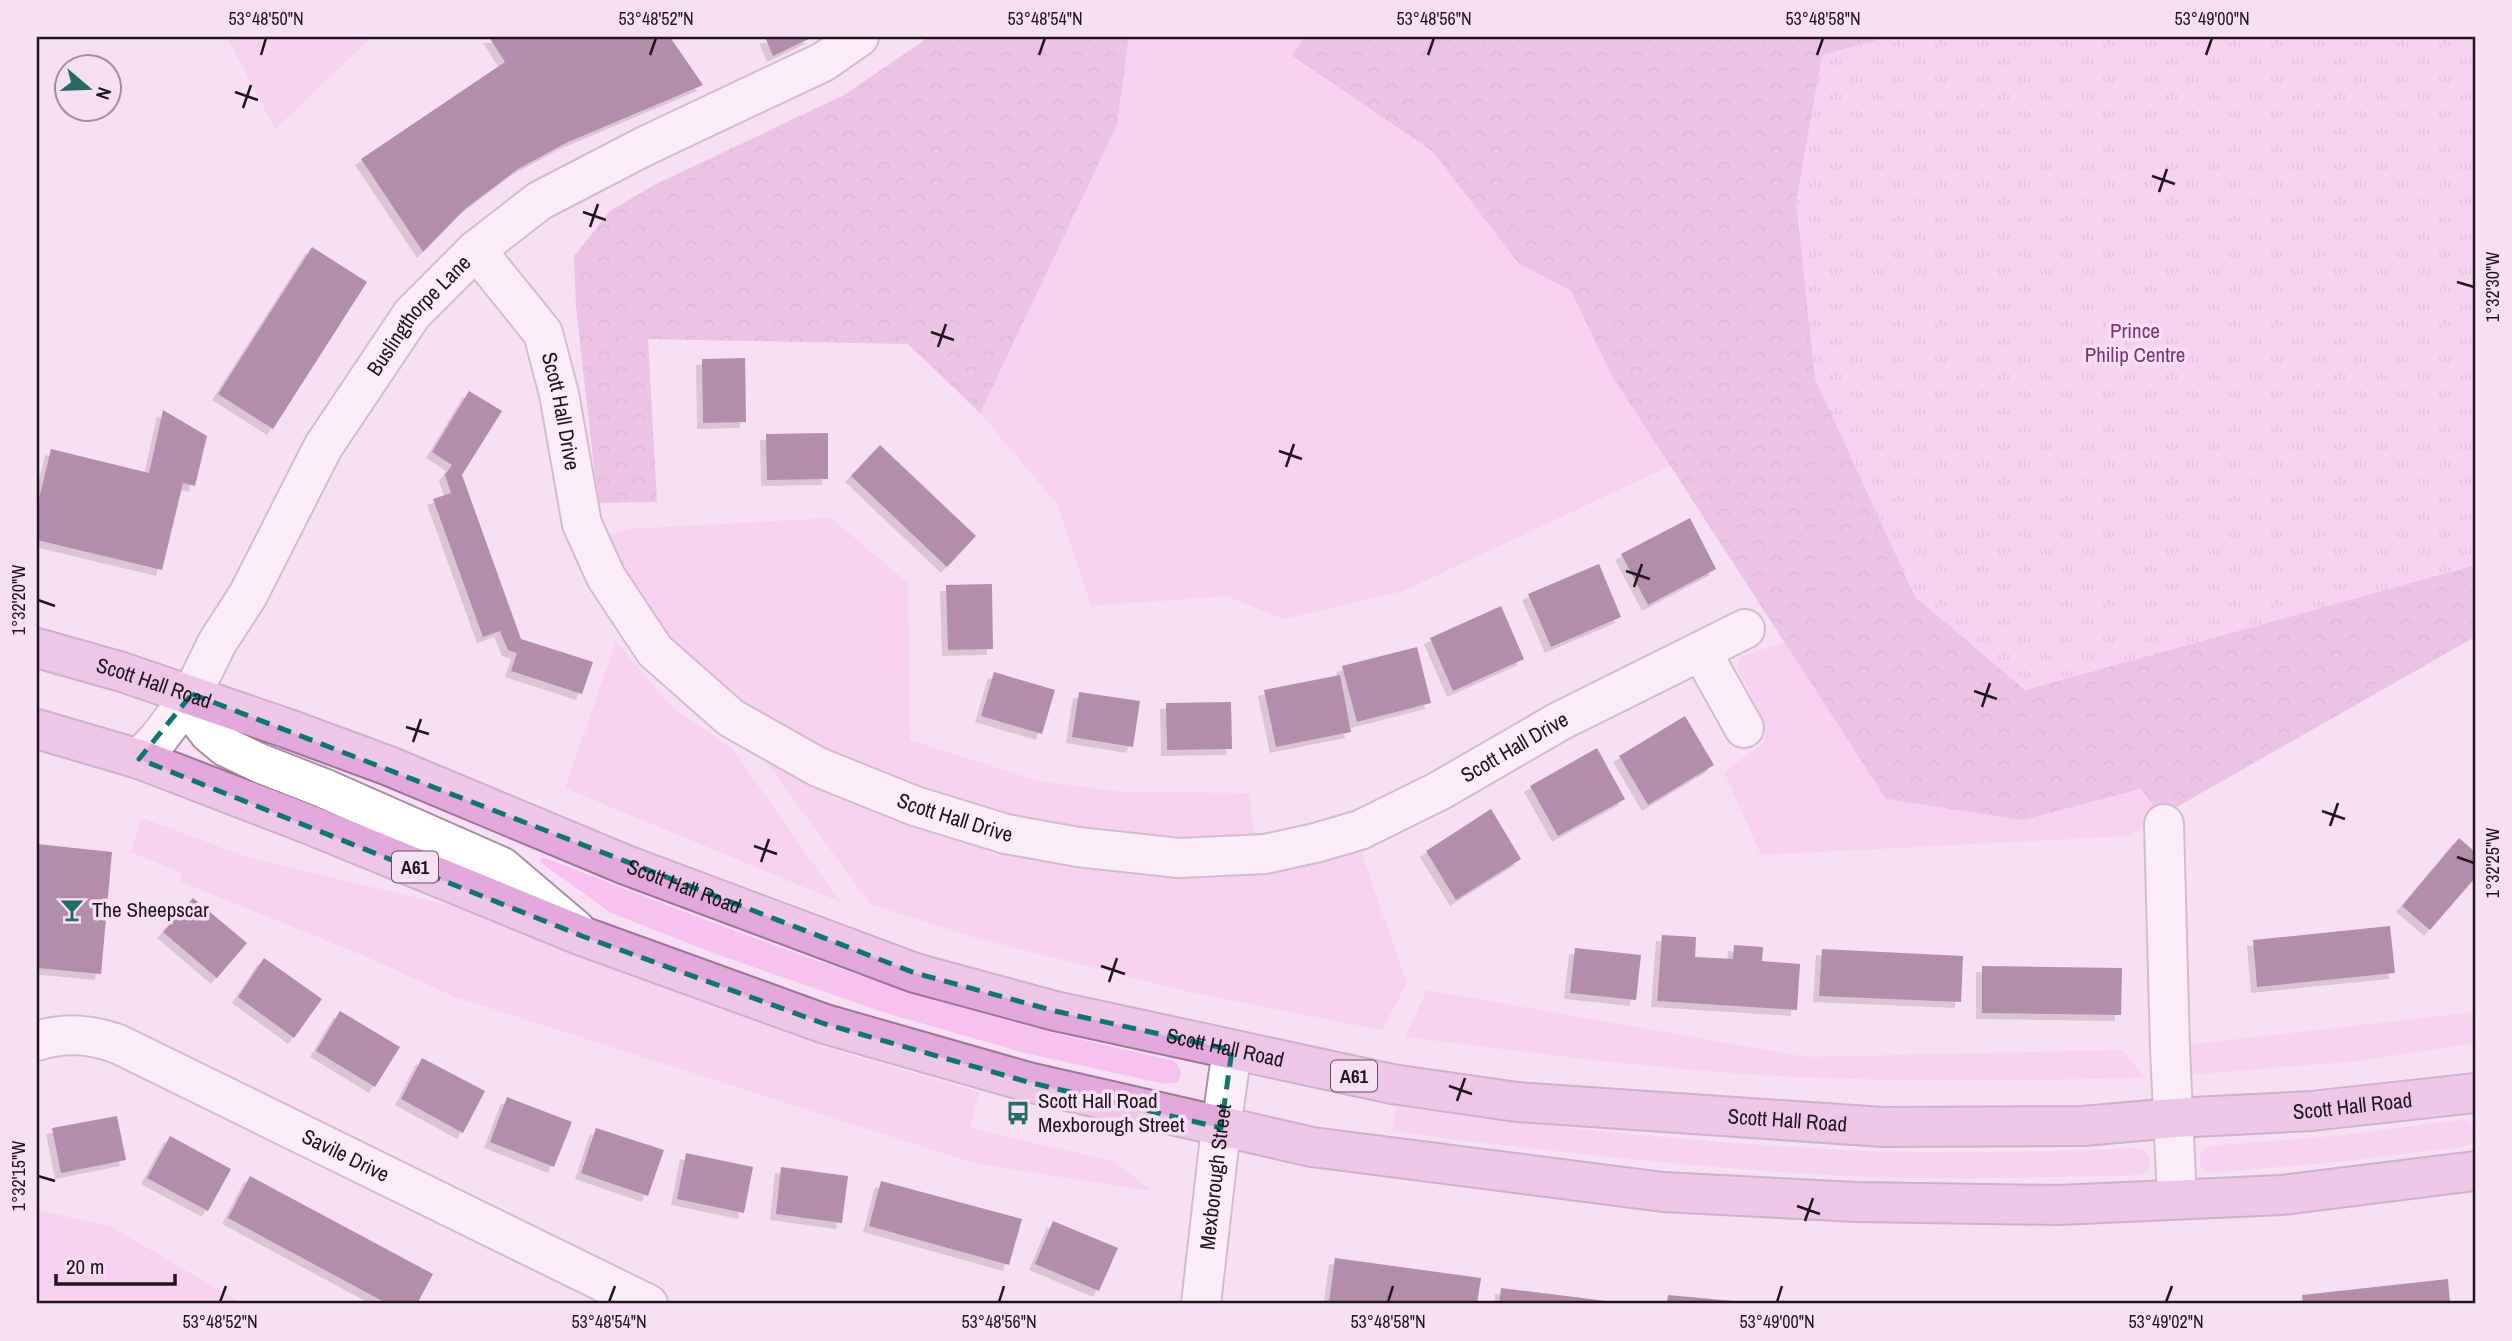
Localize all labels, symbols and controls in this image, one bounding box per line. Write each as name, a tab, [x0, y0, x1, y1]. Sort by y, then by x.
text: 53°48'50"N	[228, 6, 304, 31]
text: 53°48'52"N	[618, 6, 694, 31]
text: 53°48'54"N	[1007, 6, 1083, 31]
text: 53°48'56"N	[1396, 6, 1472, 31]
text: 53°48'58"N	[1785, 6, 1861, 31]
text: 53°49'00"N	[2174, 6, 2250, 31]
north arrow	[52, 52, 122, 122]
text: N	[90, 84, 118, 103]
street label: Buslingthorpe Lane	[360, 248, 477, 381]
text: 1°32'30"W	[2480, 252, 2505, 322]
park label: Prince Philip Centre	[2085, 316, 2185, 369]
street label: Scott Hall Drive	[535, 349, 587, 472]
text: 1°32'20"W	[6, 565, 31, 635]
street label: Scott Hall Road	[93, 650, 215, 715]
street label: Scott Hall Drive	[1455, 704, 1573, 789]
street label: Scott Hall Drive	[893, 785, 1015, 849]
text: 1°32'25"W	[2480, 828, 2505, 898]
road number: A61	[392, 852, 438, 882]
street label: Scott Hall Road	[623, 852, 745, 921]
place label: The Sheepscar	[92, 895, 209, 924]
bar icon: The Sheepscar	[58, 896, 86, 924]
street label: Scott Hall Road	[1164, 1021, 1287, 1074]
road number: A61	[1331, 1060, 1377, 1092]
street label: Scott Hall Road	[2292, 1085, 2413, 1126]
place label: Scott Hall Road Mexborough Street	[1038, 1086, 1185, 1139]
bus stop icon: Scott Hall Road Mexborough Street	[1004, 1099, 1032, 1127]
street label: Scott Hall Road	[1727, 1101, 1848, 1139]
street label: Mexborough Street	[1192, 1102, 1238, 1251]
street label: Savile Drive	[297, 1121, 394, 1189]
text: 1°32'15"W	[6, 1141, 31, 1211]
scale bar	[56, 1243, 175, 1287]
text: 20 m	[66, 1252, 104, 1281]
text: 53°48'52"N	[182, 1309, 258, 1334]
text: 53°48'54"N	[571, 1309, 647, 1334]
text: 53°48'56"N	[961, 1309, 1037, 1334]
text: 53°48'58"N	[1350, 1309, 1426, 1334]
text: 53°49'00"N	[1739, 1309, 1815, 1334]
text: 53°49'02"N	[2128, 1309, 2204, 1334]

